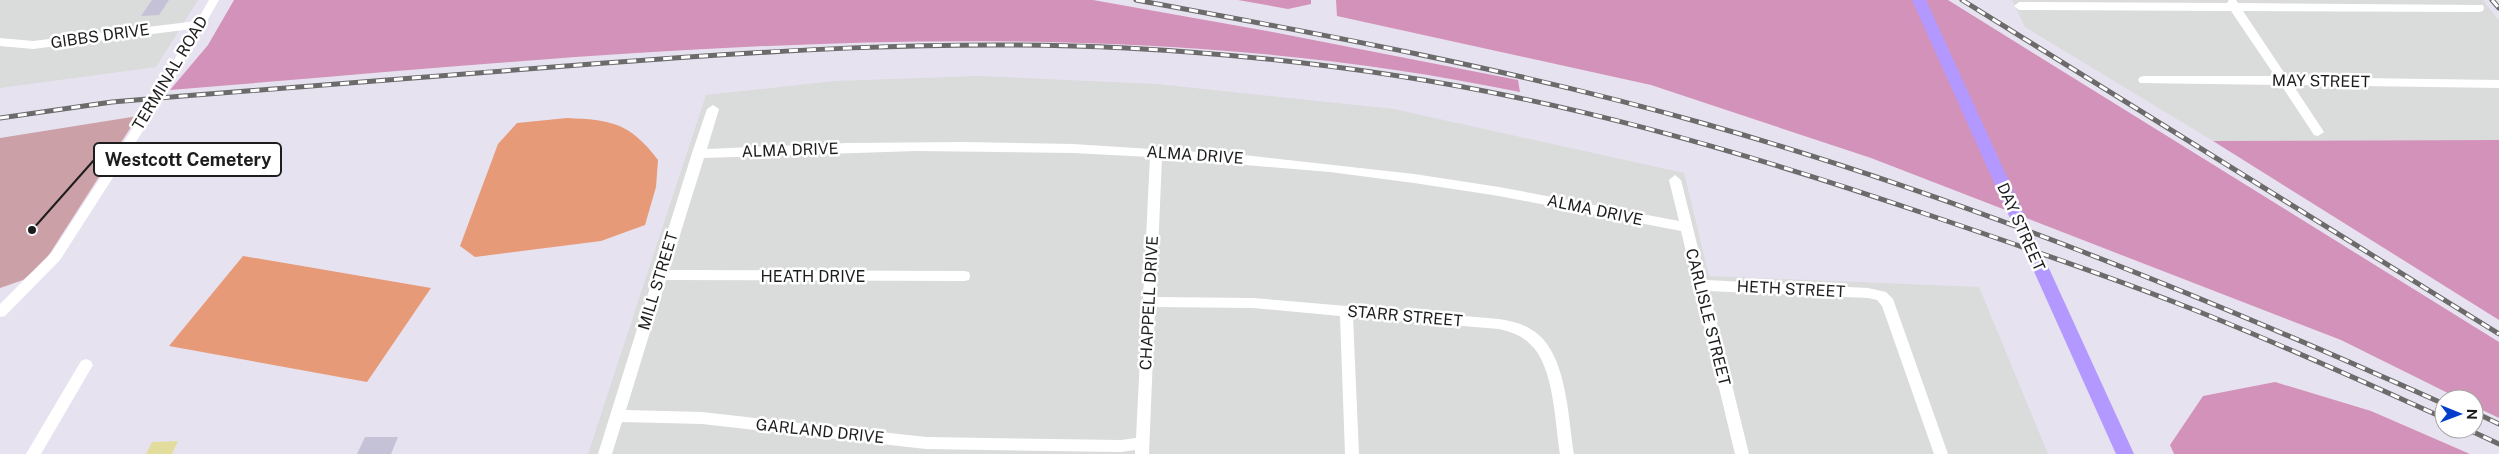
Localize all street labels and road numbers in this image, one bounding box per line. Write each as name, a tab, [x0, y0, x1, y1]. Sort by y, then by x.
street label: TERMINAL ROAD	[128, 12, 212, 134]
street label: GIBBS DRIVE	[49, 20, 151, 52]
street label: MAY STREET	[2272, 71, 2371, 91]
street label: ALMA DRIVE	[741, 139, 839, 161]
street label: ALMA DRIVE	[1146, 142, 1244, 168]
street label: DAY STREET	[1993, 180, 2049, 275]
street label: ALMA DRIVE	[1546, 191, 1644, 229]
street label: MILL STREET	[634, 229, 682, 332]
street label: CHAPPELL DRIVE	[1136, 235, 1162, 371]
street label: CARLISLE STREET	[1682, 246, 1734, 388]
street label: HEATH DRIVE	[761, 267, 865, 286]
street label: HETH STREET	[1736, 277, 1846, 301]
street label: STARR STREET	[1346, 301, 1464, 331]
street label: GARLAND DRIVE	[755, 415, 885, 447]

